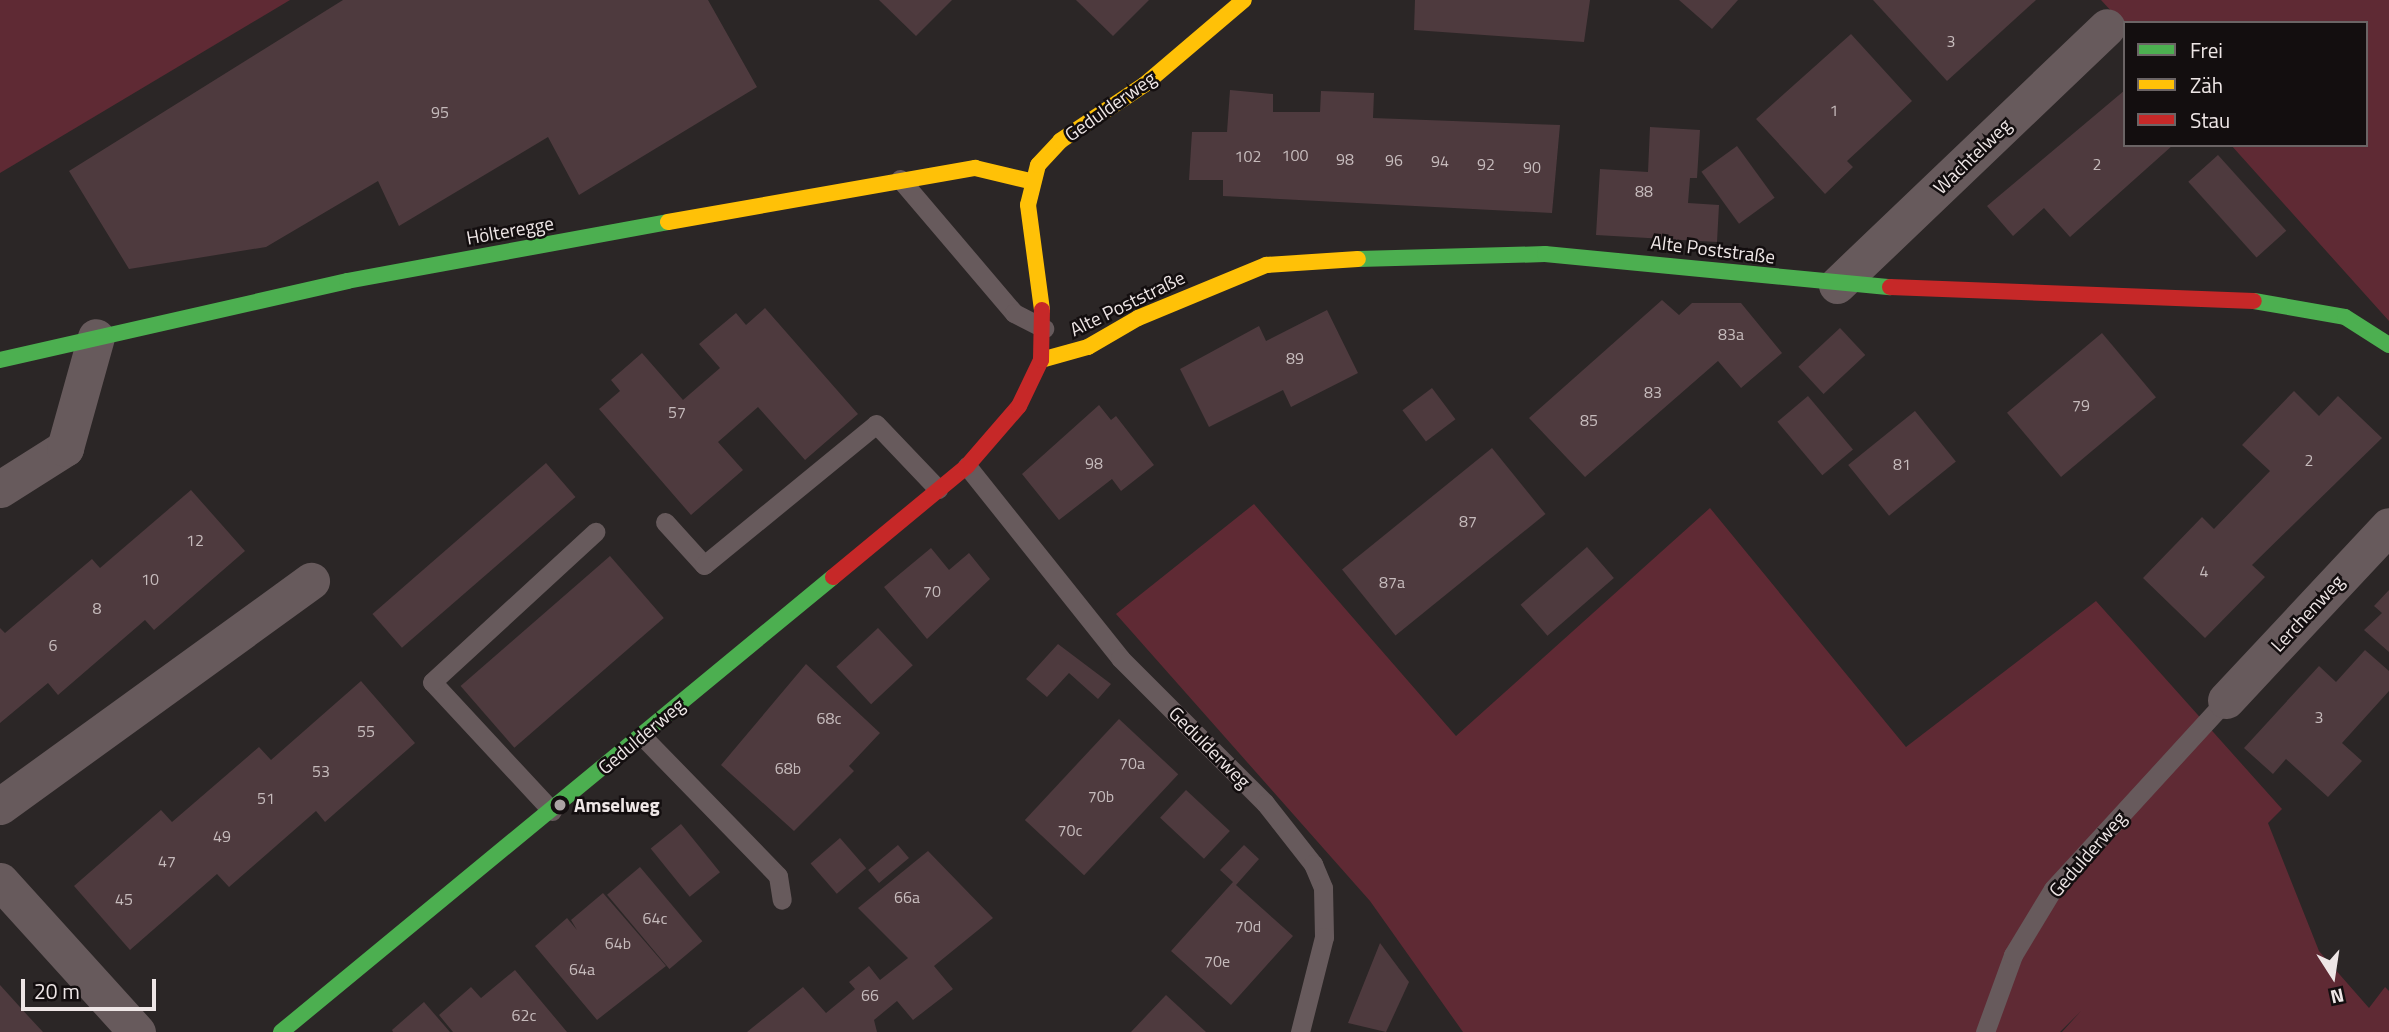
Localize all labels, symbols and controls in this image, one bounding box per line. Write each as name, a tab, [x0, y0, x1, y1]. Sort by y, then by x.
legend	[2123, 21, 2368, 147]
house number: 3	[1947, 31, 1955, 51]
text: Frei	[2190, 34, 2223, 66]
street label: Gedulderweg	[1060, 66, 1160, 146]
text: Zäh	[2190, 69, 2223, 101]
house number: 1	[1830, 100, 1838, 120]
house number: 95	[431, 102, 449, 122]
text: Stau	[2190, 104, 2230, 136]
street label: Wachtelweg	[1929, 113, 2015, 199]
house number: 100	[1282, 145, 1308, 165]
house number: 102	[1235, 146, 1261, 166]
house number: 98	[1336, 149, 1354, 169]
house number: 96	[1385, 150, 1403, 170]
house number: 94	[1431, 151, 1449, 171]
house number: 92	[1477, 154, 1495, 174]
house number: 2	[2093, 154, 2101, 174]
house number: 90	[1523, 157, 1541, 177]
house number: 88	[1635, 181, 1653, 201]
street label: Hölteregge	[464, 211, 556, 249]
street label: Alte Poststraße	[1650, 230, 1776, 268]
street label: Alte Poststraße	[1066, 265, 1188, 341]
house number: 83a	[1718, 324, 1744, 344]
house number: 89	[1286, 348, 1304, 368]
house number: 83	[1644, 382, 1662, 402]
house number: 79	[2072, 395, 2090, 415]
house number: 57	[668, 402, 686, 422]
house number: 85	[1580, 410, 1598, 430]
house number: 2	[2305, 450, 2313, 470]
house number: 98	[1085, 453, 1103, 473]
house number: 81	[1893, 454, 1911, 474]
house number: 87	[1459, 511, 1477, 531]
house number: 12	[186, 530, 204, 550]
house number: 4	[2200, 561, 2208, 581]
house number: 10	[141, 569, 159, 589]
street label: Lerchenweg	[2266, 570, 2348, 656]
house number: 87a	[1379, 572, 1405, 592]
house number: 70	[923, 581, 941, 601]
house number: 8	[93, 598, 101, 618]
house number: 6	[49, 635, 57, 655]
street label: Gedulderweg	[593, 693, 689, 779]
street label: Gedulderweg	[1165, 702, 1255, 792]
house number: 3	[2315, 707, 2323, 727]
house number: 68c	[817, 708, 841, 728]
house number: 55	[357, 721, 375, 741]
house number: 70a	[1119, 753, 1145, 773]
house number: 68b	[775, 758, 801, 778]
house number: 53	[312, 761, 330, 781]
house number: 70b	[1088, 786, 1114, 806]
house number: 51	[257, 788, 275, 808]
place label: Amselweg	[574, 794, 660, 816]
marker: Amselweg	[552, 797, 568, 813]
street label: Gedulderweg	[2044, 807, 2130, 901]
house number: 70c	[1058, 820, 1082, 840]
house number: 49	[213, 826, 231, 846]
house number: 47	[158, 851, 176, 871]
house number: 66a	[894, 887, 920, 907]
house number: 45	[115, 889, 133, 909]
house number: 64c	[643, 908, 667, 928]
house number: 70d	[1235, 916, 1261, 936]
house number: 64b	[605, 933, 631, 953]
north arrow	[2298, 941, 2368, 1011]
house number: 70e	[1204, 951, 1230, 971]
house number: 64a	[569, 959, 595, 979]
scale bar	[24, 965, 159, 1009]
text: 20 m	[34, 975, 80, 1007]
text: N	[2328, 981, 2347, 1013]
house number: 66	[861, 985, 879, 1005]
house number: 62c	[512, 1005, 536, 1025]

